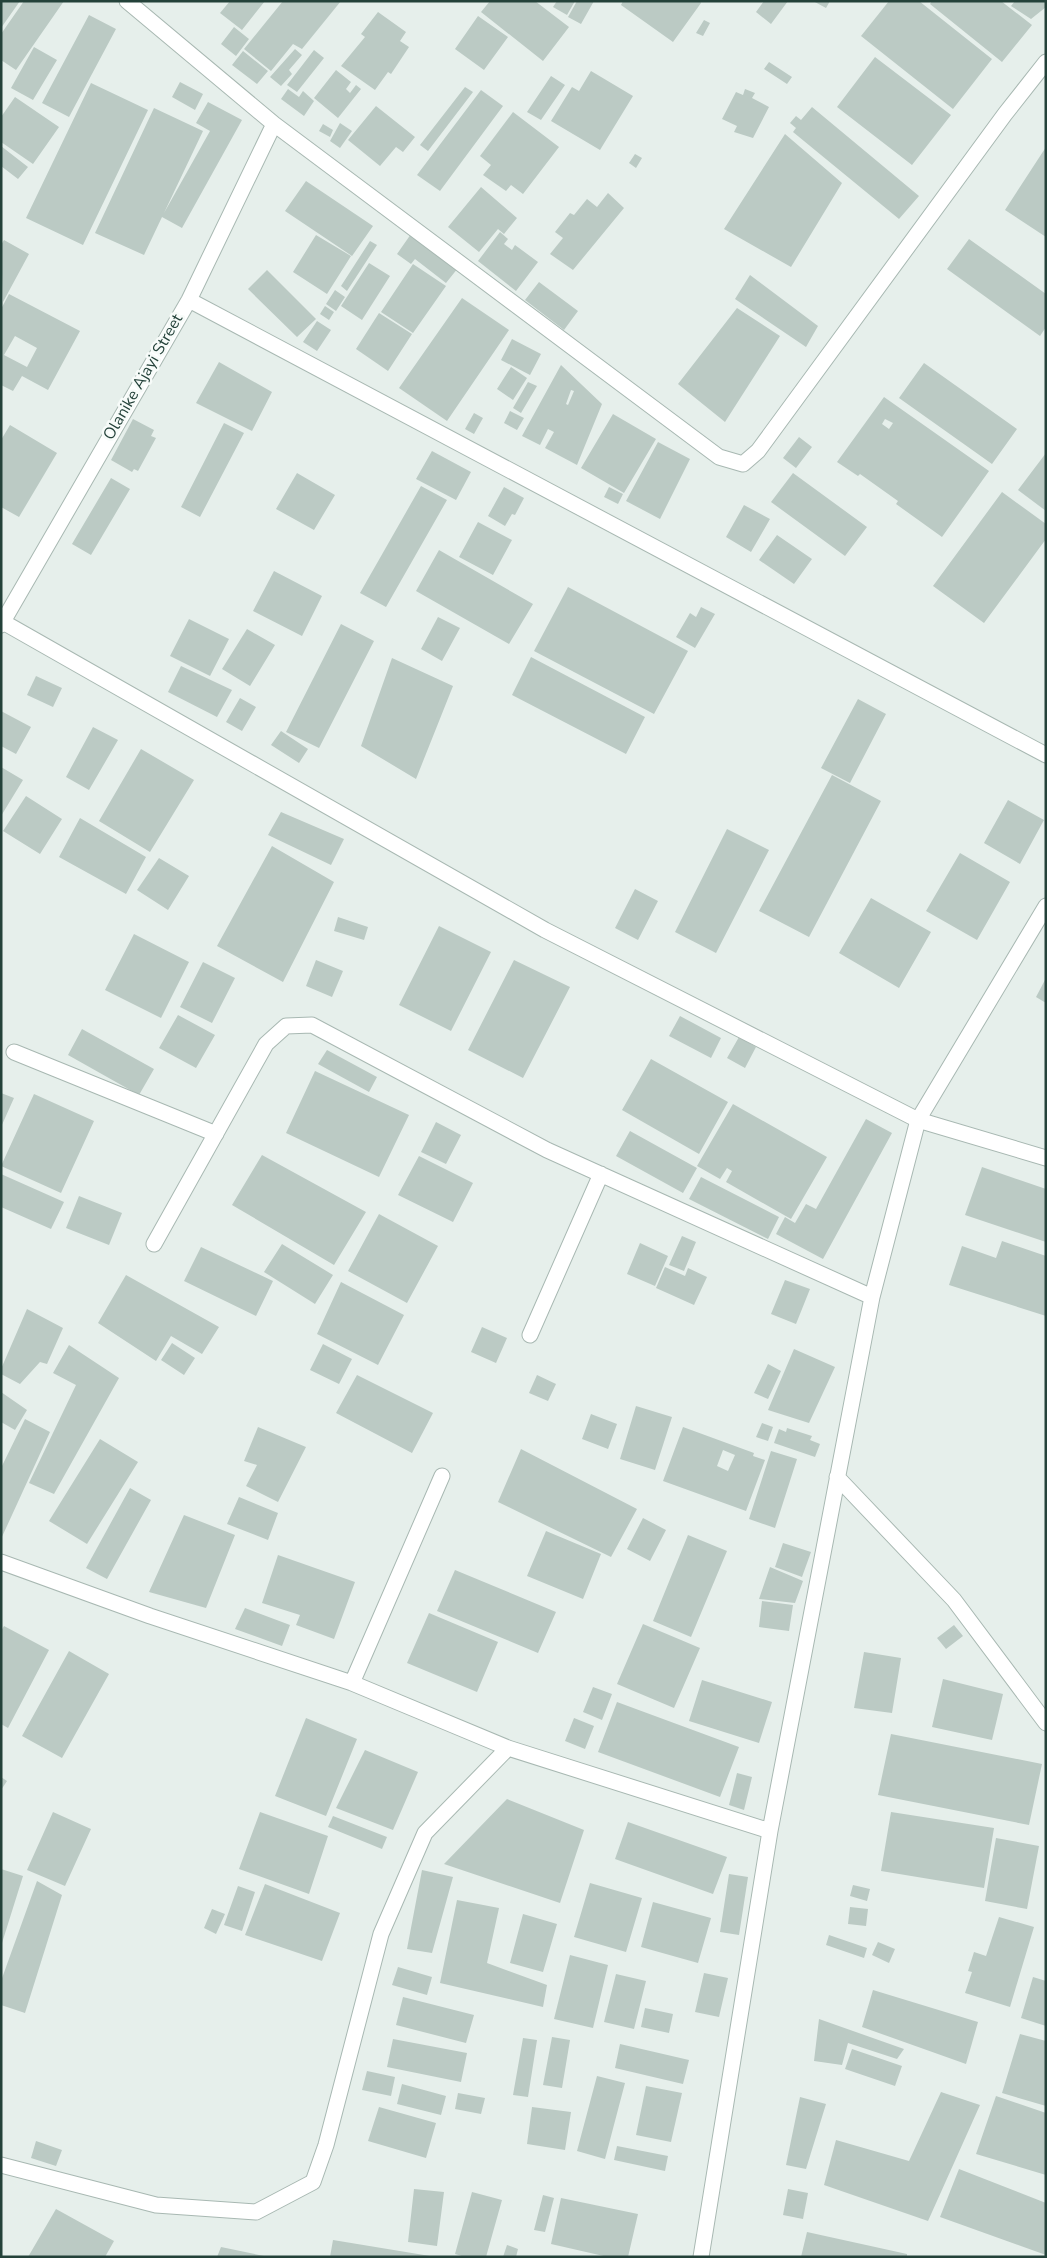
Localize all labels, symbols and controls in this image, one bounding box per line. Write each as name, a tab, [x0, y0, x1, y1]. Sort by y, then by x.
street label: Olanike Ajayi Street	[98, 310, 188, 444]

